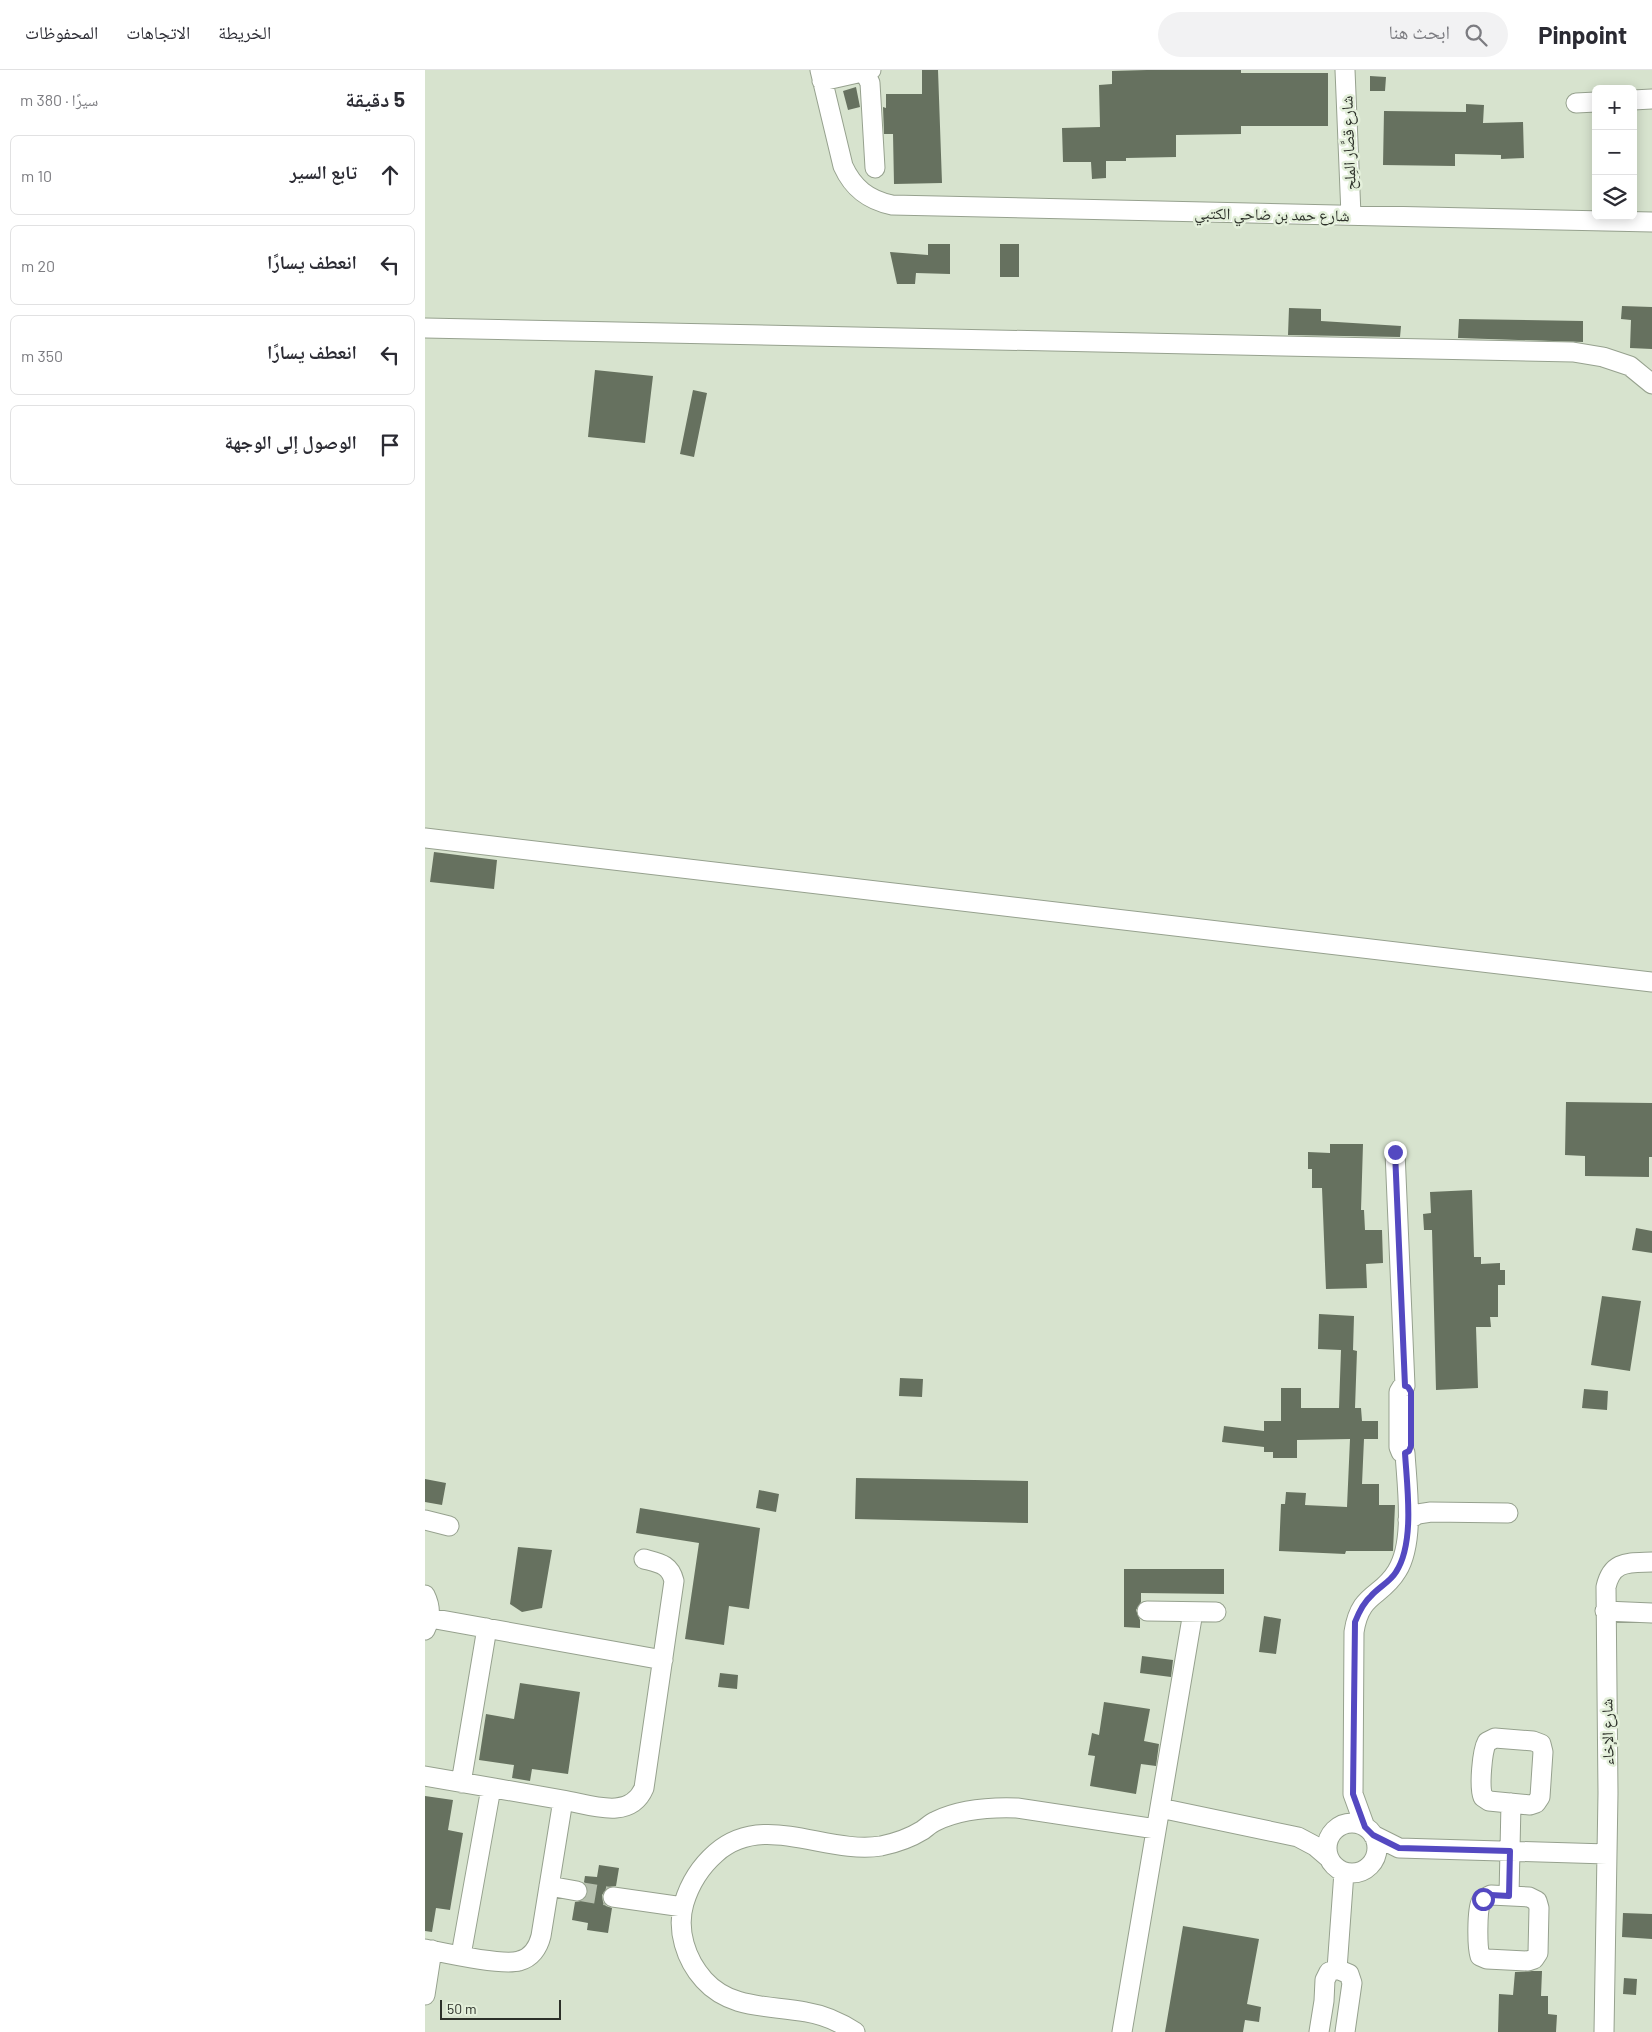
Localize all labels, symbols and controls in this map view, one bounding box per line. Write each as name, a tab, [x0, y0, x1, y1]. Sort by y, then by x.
search box	[1158, 12, 1508, 57]
text: ابحث هنا	[1388, 20, 1450, 43]
text: Pinpoint	[1538, 20, 1627, 49]
text: المحفوظات	[25, 21, 98, 43]
text: الاتجاهات	[126, 21, 190, 43]
text: الخريطة	[218, 21, 271, 43]
icon: search	[1462, 21, 1490, 49]
map controls	[1592, 85, 1637, 220]
button: +	[1592, 85, 1637, 130]
text: 5 دقيقة	[345, 86, 405, 111]
text: سيرًا · 380 m	[20, 90, 98, 109]
street label: شارع قصَّار المِلح	[1336, 95, 1361, 191]
button: −	[1592, 130, 1637, 175]
text: تابع السير	[290, 160, 357, 183]
icon: ahead	[376, 161, 404, 189]
text: 10 m	[21, 166, 52, 185]
button: layers	[1592, 175, 1637, 220]
street label: شارع حمد بن ضاحي الكتبي	[1194, 203, 1350, 228]
text: انعطف يسارًا	[267, 250, 357, 273]
icon: left	[376, 251, 404, 279]
text: 20 m	[21, 256, 55, 275]
text: انعطف يسارًا	[267, 340, 357, 363]
icon: left	[376, 341, 404, 369]
text: 350 m	[21, 346, 63, 365]
text: الوصول إلى الوجهة	[224, 430, 357, 453]
icon: arrive	[376, 431, 404, 459]
route end	[1384, 1141, 1407, 1164]
street label: شارع الإخاء	[1596, 1698, 1619, 1766]
route start	[1472, 1888, 1495, 1911]
scale bar	[440, 1997, 561, 2020]
text: 50 m	[447, 2000, 476, 2017]

